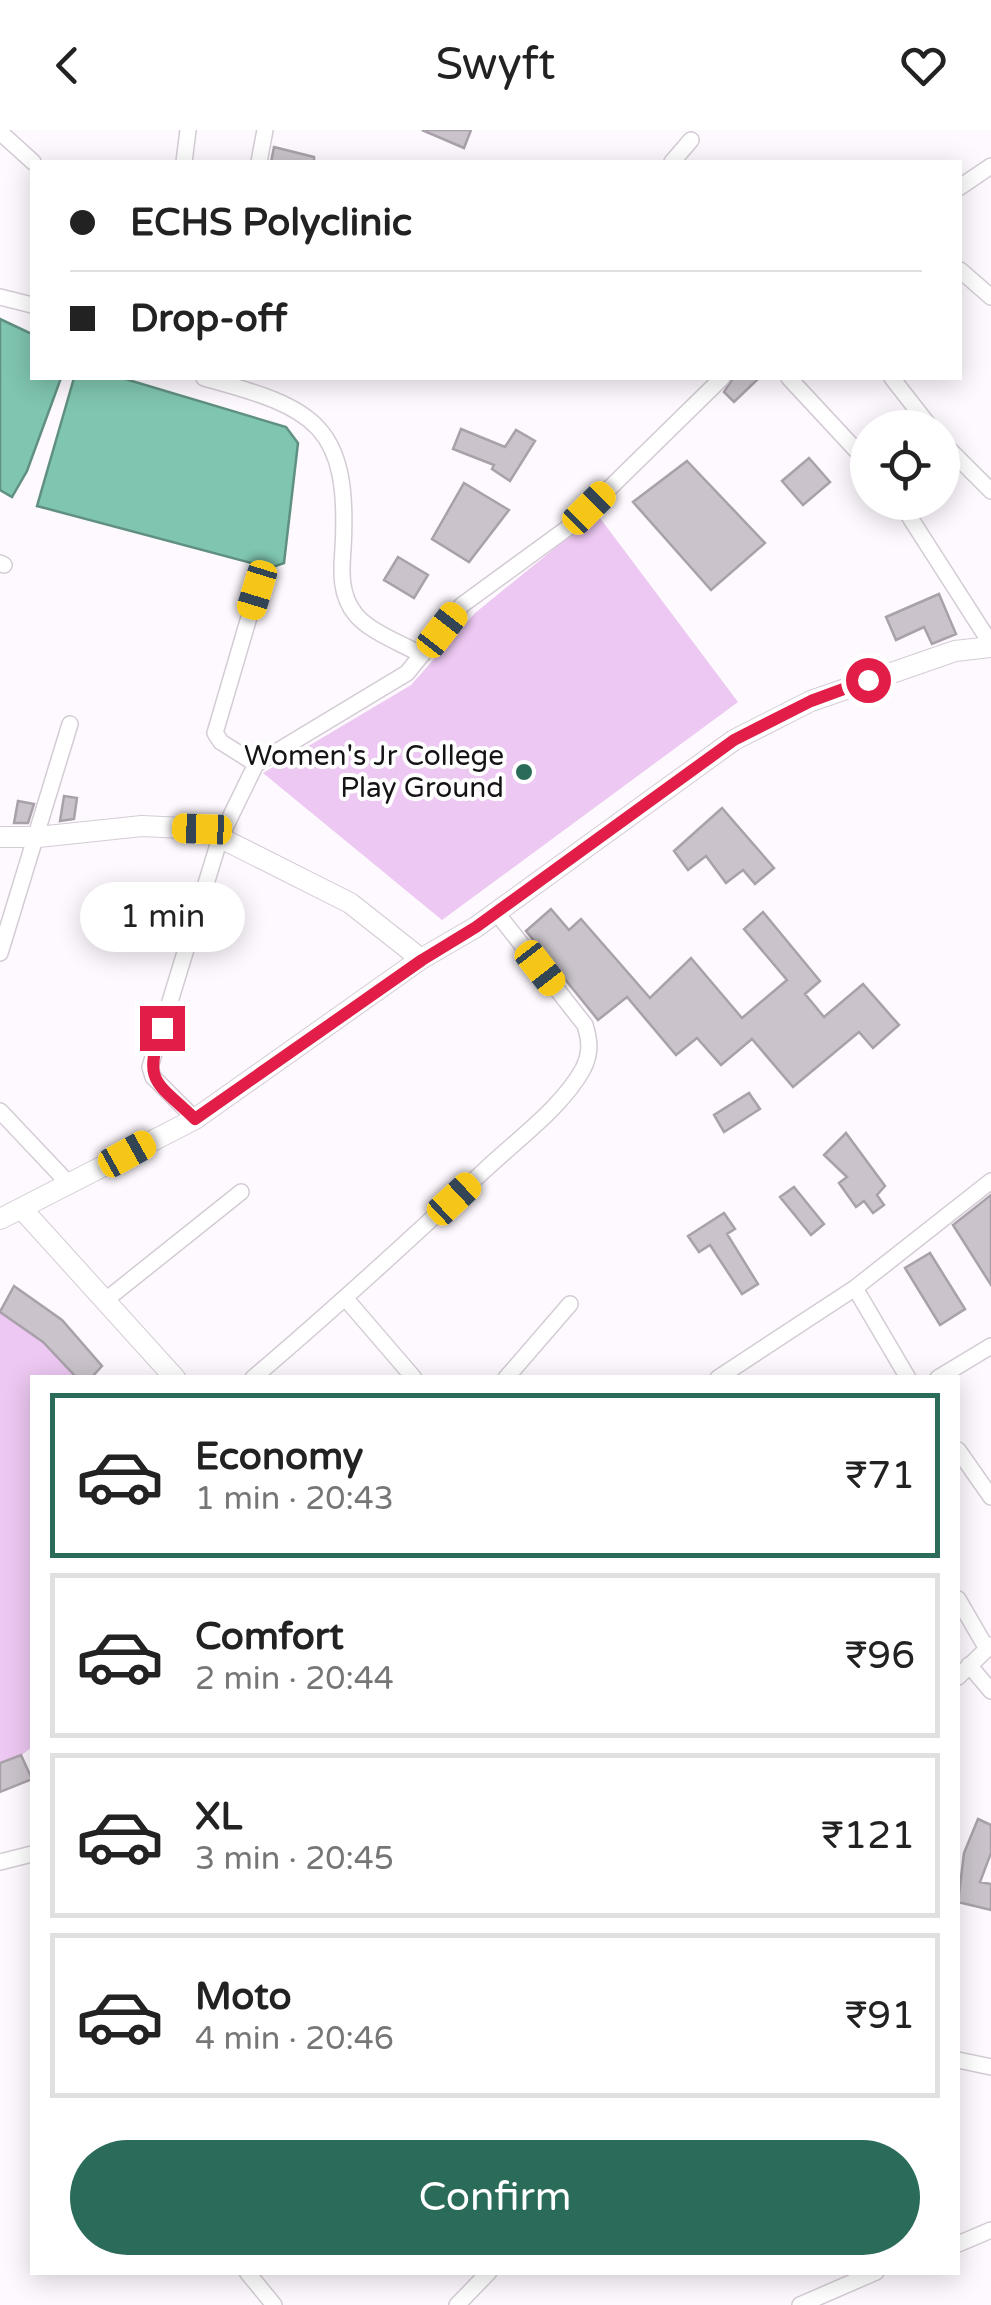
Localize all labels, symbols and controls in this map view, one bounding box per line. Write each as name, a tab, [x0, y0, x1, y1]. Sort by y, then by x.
icon: back	[40, 38, 95, 93]
text: Swyft	[435, 38, 556, 92]
icon: heart	[896, 38, 951, 93]
text: ECHS Polyclinic	[130, 200, 412, 246]
text: Drop-off	[130, 296, 287, 342]
map controls	[850, 410, 960, 520]
button: locate	[850, 410, 960, 520]
car	[557, 476, 621, 540]
car	[234, 557, 280, 623]
car	[412, 597, 472, 663]
route start	[846, 658, 891, 703]
place label: Women's Jr College Play Ground	[244, 739, 504, 805]
marker: Women's Jr College Play Ground	[513, 761, 535, 783]
car	[171, 813, 233, 845]
callout: 1 min	[80, 883, 244, 953]
text: 1 min	[120, 898, 205, 936]
car	[510, 935, 570, 1001]
route end	[140, 1006, 185, 1051]
car	[93, 1126, 161, 1182]
car	[422, 1168, 486, 1230]
icon: car	[75, 1431, 165, 1521]
text: Economy	[195, 1434, 363, 1480]
text: ₹71	[845, 1453, 915, 1499]
text: 1 min · 20:43	[195, 1480, 394, 1518]
icon: car	[75, 1611, 165, 1701]
text: Comfort	[195, 1614, 344, 1660]
text: ₹96	[845, 1633, 915, 1679]
text: 2 min · 20:44	[195, 1660, 394, 1698]
icon: car	[75, 1791, 165, 1881]
text: XL	[195, 1794, 242, 1840]
text: ₹121	[821, 1813, 915, 1859]
text: 3 min · 20:45	[195, 1840, 394, 1878]
icon: car	[75, 1971, 165, 2061]
text: Moto	[195, 1974, 291, 2020]
text: ₹91	[845, 1993, 915, 2039]
text: 4 min · 20:46	[195, 2020, 394, 2058]
button: Confirm	[70, 2140, 920, 2255]

